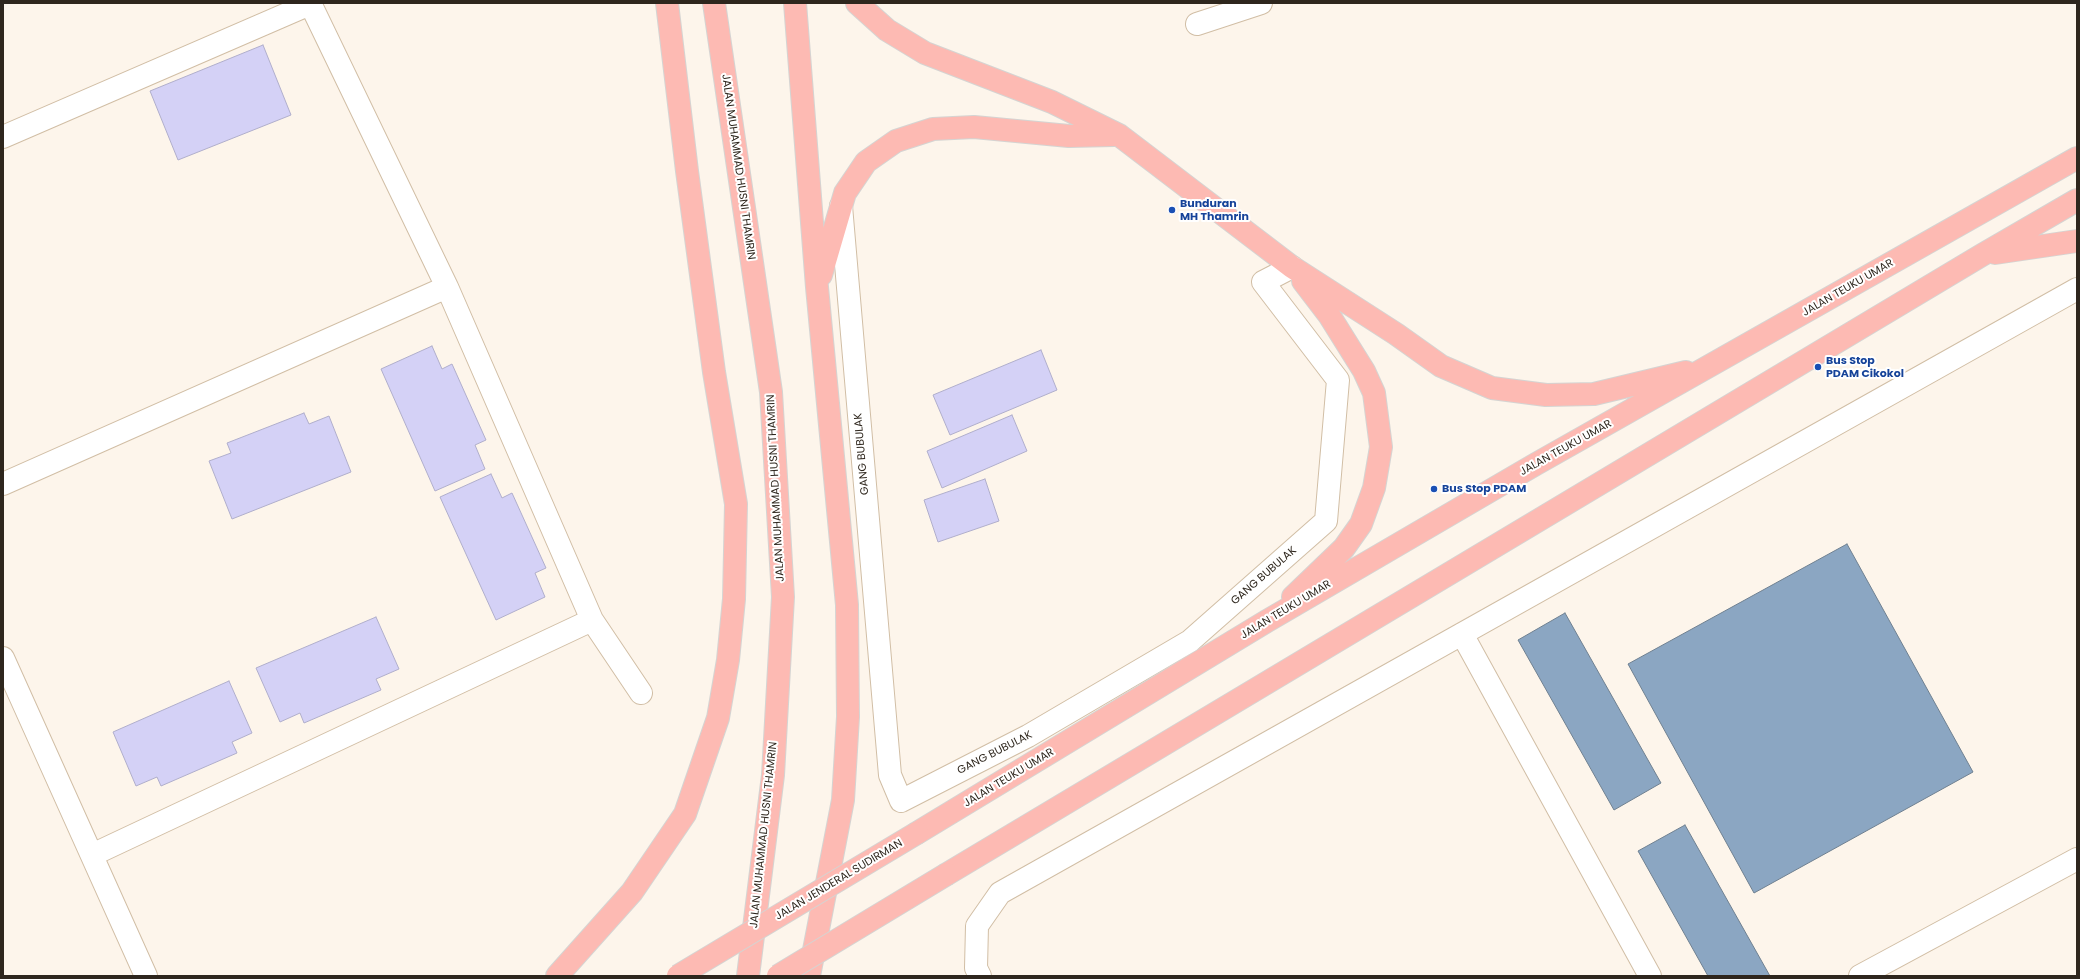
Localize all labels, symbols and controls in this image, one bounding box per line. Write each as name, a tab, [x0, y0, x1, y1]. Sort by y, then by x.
street label: JALAN MUHAMMAD HUSNI THAMRIN	[718, 73, 758, 261]
place label: Bunduran MH Thamrin	[1180, 197, 1249, 223]
marker: Bunduran MH Thamrin	[1167, 205, 1177, 215]
street label: JALAN TEUKU UMAR	[1800, 257, 1896, 319]
place label: Bus Stop PDAM Cikokol	[1826, 354, 1904, 380]
marker: Bus Stop PDAM Cikokol	[1813, 362, 1823, 372]
street label: JALAN MUHAMMAD HUSNI THAMRIN	[765, 394, 787, 582]
street label: GANG BUBULAK	[852, 412, 872, 496]
street label: JALAN TEUKU UMAR	[1518, 417, 1614, 479]
place label: Bus Stop PDAM	[1442, 482, 1526, 496]
marker: Bus Stop PDAM	[1429, 484, 1439, 494]
street label: GANG BUBULAK	[1229, 544, 1299, 608]
street label: JALAN TEUKU UMAR	[1238, 578, 1334, 642]
street label: GANG BUBULAK	[955, 728, 1035, 778]
street label: JALAN MUHAMMAD HUSNI THAMRIN	[748, 741, 780, 929]
street label: JALAN TEUKU UMAR	[961, 746, 1057, 810]
street label: JALAN JENDERAL SUDIRMAN	[773, 837, 905, 923]

